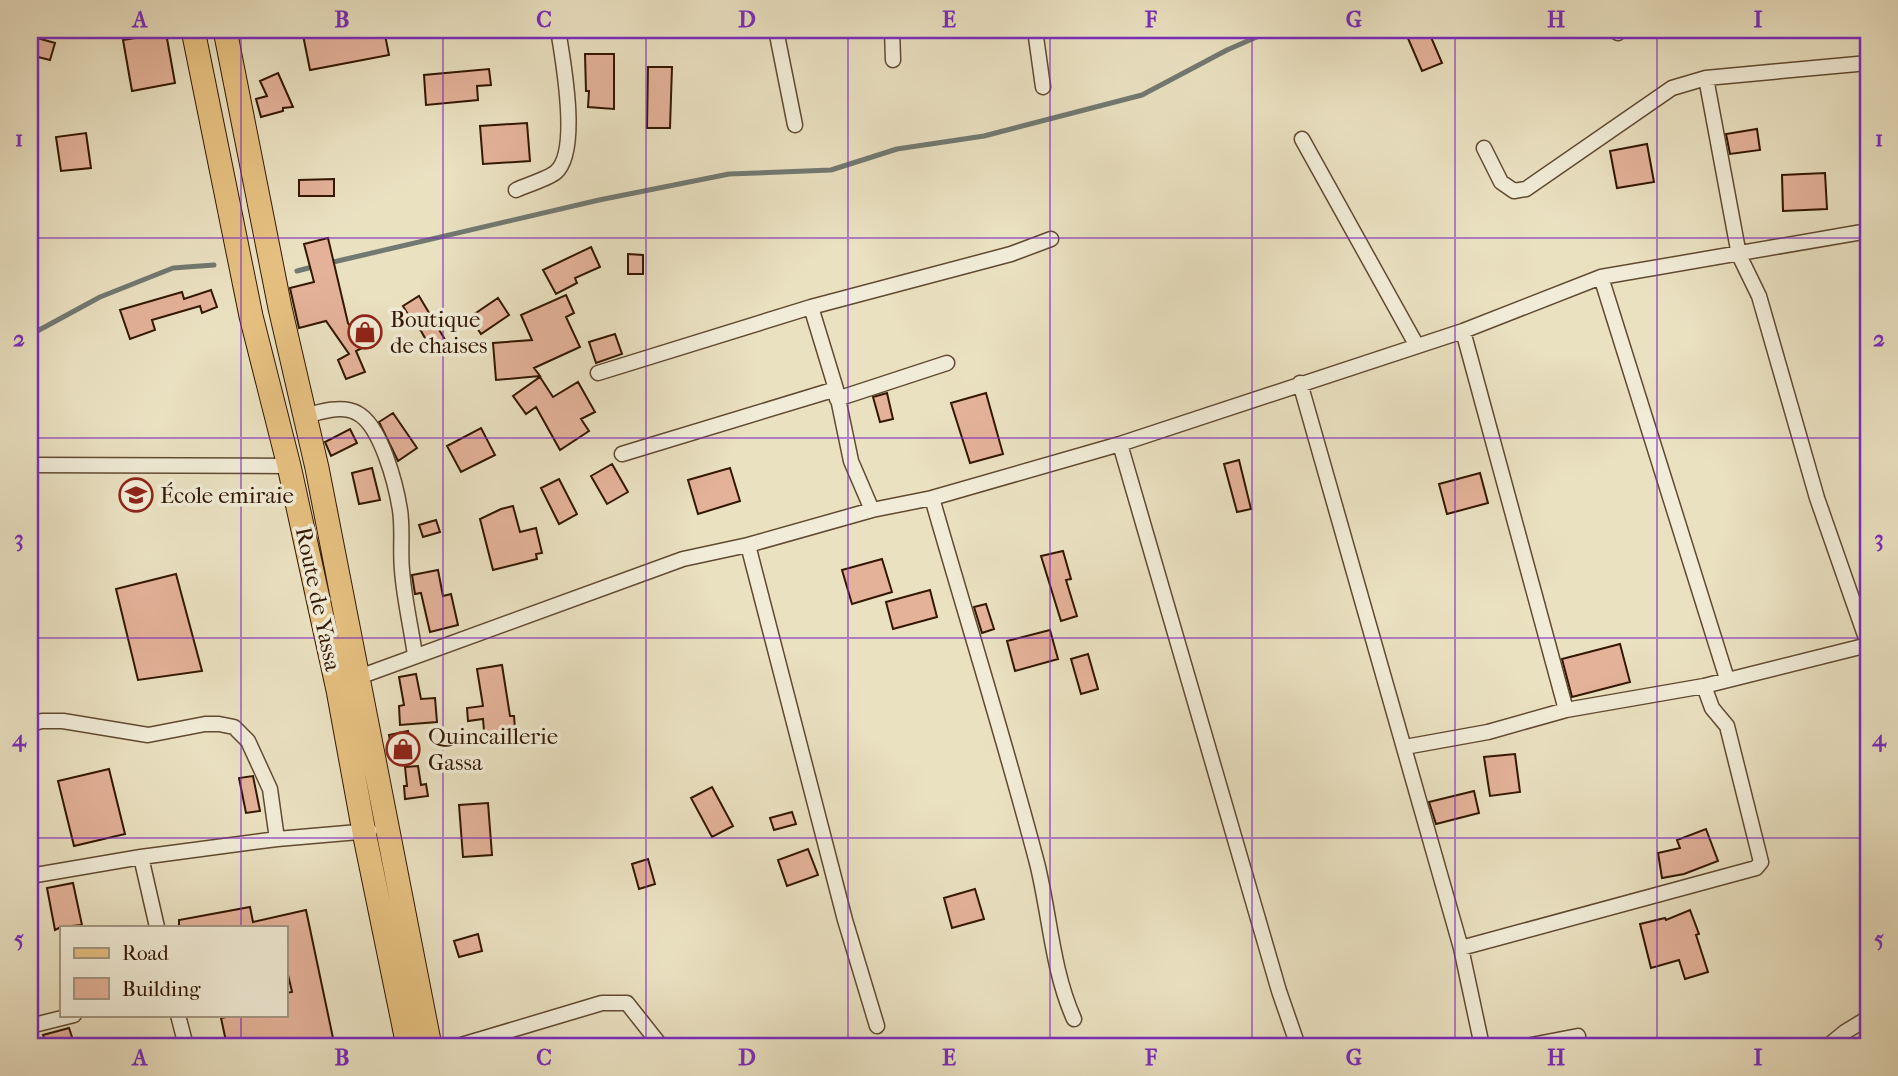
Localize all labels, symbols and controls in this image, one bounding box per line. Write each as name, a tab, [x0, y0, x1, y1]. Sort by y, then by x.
text: A	[131, 6, 149, 33]
text: B	[335, 6, 350, 33]
text: C	[536, 6, 552, 33]
text: D	[738, 6, 756, 33]
text: E	[942, 6, 956, 33]
text: F	[1144, 6, 1158, 33]
text: G	[1346, 6, 1362, 33]
text: H	[1547, 6, 1565, 33]
text: I	[1754, 6, 1763, 33]
text: 1	[15, 125, 23, 152]
text: 1	[1875, 125, 1883, 152]
place label: Boutique de chaises	[390, 306, 488, 359]
shop icon: Boutique de chaises	[346, 313, 384, 351]
text: 2	[13, 325, 25, 352]
text: 2	[1873, 325, 1885, 352]
school or university icon: École emiraie	[117, 476, 155, 514]
place label: École emiraie	[160, 482, 294, 509]
text: 3	[14, 525, 24, 552]
street label: Route de Yassa	[290, 525, 346, 674]
text: 3	[1874, 525, 1884, 552]
place label: Quincaillerie Gassa	[428, 723, 558, 776]
text: 4	[11, 725, 27, 752]
text: 4	[1871, 725, 1887, 752]
shop icon: Quincaillerie Gassa	[384, 730, 422, 768]
text: 5	[14, 925, 24, 952]
text: 5	[1874, 925, 1884, 952]
legend	[60, 926, 287, 1016]
text: Road	[122, 941, 169, 965]
text: Building	[122, 977, 201, 1001]
text: A	[131, 1044, 149, 1071]
text: B	[335, 1044, 350, 1071]
text: C	[536, 1044, 552, 1071]
text: D	[738, 1044, 756, 1071]
text: E	[942, 1044, 956, 1071]
text: F	[1144, 1044, 1158, 1071]
text: G	[1346, 1044, 1362, 1071]
text: H	[1547, 1044, 1565, 1071]
text: I	[1754, 1044, 1763, 1071]

